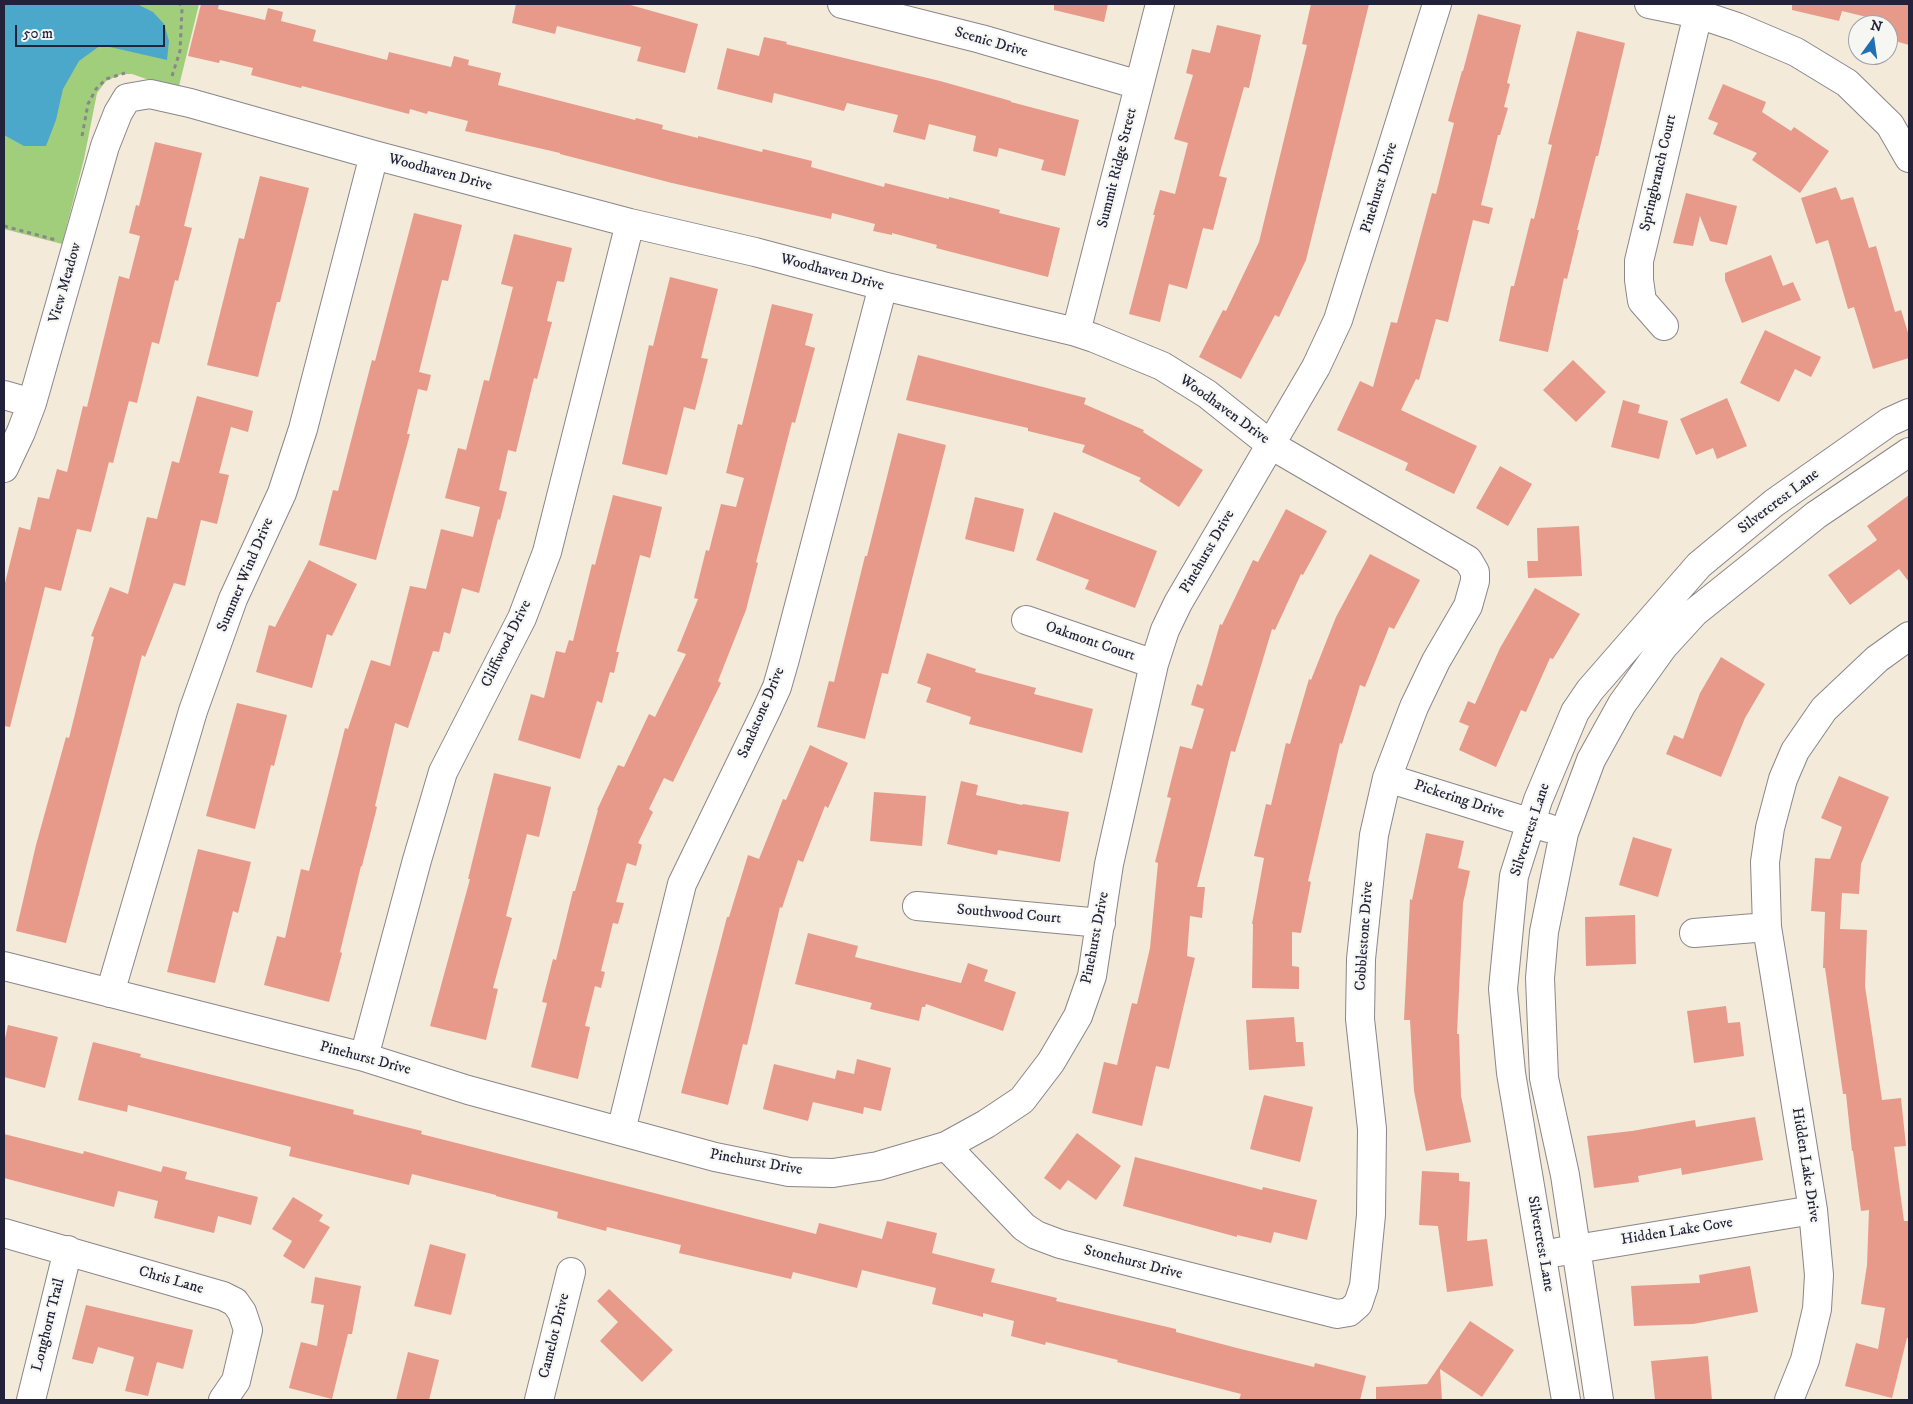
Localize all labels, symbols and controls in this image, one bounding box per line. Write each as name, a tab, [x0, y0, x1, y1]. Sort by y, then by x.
scale bar	[18, 15, 168, 47]
north arrow	[1848, 15, 1898, 65]
text: N	[1869, 16, 1884, 37]
text: 50 m	[23, 24, 53, 43]
street label: Scenic Drive	[952, 24, 1030, 62]
street label: Summit Ridge Street	[1094, 106, 1142, 230]
street label: Springbranch Court	[1637, 113, 1681, 233]
street label: Pinehurst Drive	[1358, 141, 1402, 235]
street label: Woodhaven Drive	[386, 151, 494, 195]
street label: View Meadow	[46, 241, 86, 325]
street label: Woodhaven Drive	[778, 251, 886, 295]
street label: Woodhaven Drive	[1176, 371, 1272, 449]
street label: Silvercrest Lane	[1735, 466, 1823, 538]
street label: Pinehurst Drive	[1177, 507, 1239, 597]
street label: Summer Wind Drive	[214, 515, 278, 635]
street label: Cliffwood Drive	[478, 597, 536, 691]
street label: Oakmont Court	[1043, 618, 1137, 666]
street label: Sandstone Drive	[735, 665, 789, 761]
street label: Pickering Drive	[1412, 777, 1506, 823]
street label: Silvercrest Lane	[1507, 781, 1555, 879]
street label: Cobblestone Drive	[1352, 881, 1378, 991]
street label: Pinehurst Drive	[1078, 890, 1114, 986]
street label: Southwood Court	[956, 901, 1062, 929]
street label: Pinehurst Drive	[317, 1038, 413, 1080]
street label: Hidden Lake Drive	[1787, 1106, 1823, 1224]
street label: Pinehurst Drive	[708, 1146, 804, 1180]
street label: Silvercrest Lane	[1523, 1195, 1557, 1293]
street label: Hidden Lake Cove	[1620, 1214, 1734, 1250]
street label: Stonehurst Drive	[1082, 1242, 1184, 1284]
street label: Chris Lane	[136, 1263, 206, 1299]
street label: Longhorn Trail	[29, 1277, 69, 1373]
street label: Camelot Drive	[536, 1292, 574, 1380]

